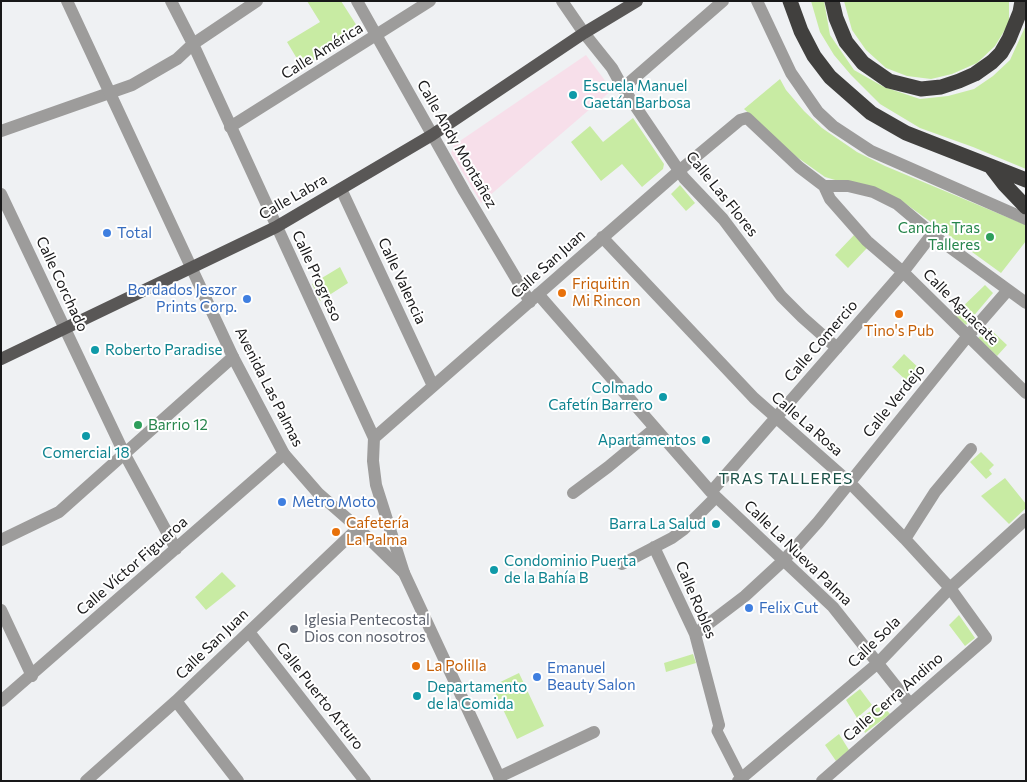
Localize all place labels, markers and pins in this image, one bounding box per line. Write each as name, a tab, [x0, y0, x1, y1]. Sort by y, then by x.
place label: Escuela Manuel Gaetán Barbosa	[583, 77, 691, 112]
marker: Escuela Manuel Gaetán Barbosa	[567, 89, 579, 101]
place label: Cancha Tras Talleres	[898, 219, 980, 254]
place label: Total	[117, 224, 152, 242]
marker: Total	[101, 227, 113, 239]
marker: Cancha Tras Talleres	[984, 231, 996, 243]
place label: Friquitin Mi Rincon	[572, 275, 641, 310]
place label: Bordados Jeszor Prints Corp.	[127, 281, 237, 316]
marker: Friquitin Mi Rincon	[556, 287, 568, 299]
marker: Bordados Jeszor Prints Corp.	[241, 293, 253, 305]
marker: Tino's Pub	[893, 308, 905, 320]
place label: Tino's Pub	[864, 322, 934, 340]
place label: Roberto Paradise	[105, 341, 222, 359]
marker: Roberto Paradise	[89, 344, 101, 356]
place label: Colmado Cafetín Barrero	[548, 379, 653, 414]
marker: Colmado Cafetín Barrero	[657, 391, 669, 403]
place label: Barrio 12	[148, 416, 208, 434]
marker: Barrio 12	[132, 419, 144, 431]
marker: Comercial 18	[80, 430, 92, 442]
place label: Apartamentos	[598, 431, 696, 449]
marker: Apartamentos	[700, 434, 712, 446]
place label: Comercial 18	[42, 444, 130, 462]
place label: Metro Moto	[292, 493, 376, 511]
marker: Metro Moto	[276, 496, 288, 508]
place label: Cafetería La Palma	[346, 514, 409, 549]
place label: Barra La Salud	[609, 515, 706, 533]
marker: Barra La Salud	[710, 518, 722, 530]
marker: Cafetería La Palma	[330, 526, 342, 538]
place label: Condominio Puerta de la Bahía B	[504, 552, 636, 587]
marker: Condominio Puerta de la Bahía B	[488, 564, 500, 576]
place label: Felix Cut	[759, 599, 819, 617]
marker: Felix Cut	[743, 602, 755, 614]
place label: Iglesia Pentecostal Dios con nosotros	[304, 611, 430, 646]
marker: Iglesia Pentecostal Dios con nosotros	[288, 623, 300, 635]
place label: La Polilla	[426, 657, 487, 675]
place label: Emanuel Beauty Salon	[547, 659, 636, 694]
marker: La Polilla	[410, 660, 422, 672]
marker: Emanuel Beauty Salon	[531, 671, 543, 683]
place label: Departamento de la Comida	[427, 678, 527, 713]
marker: Departamento de la Comida	[411, 690, 423, 702]

